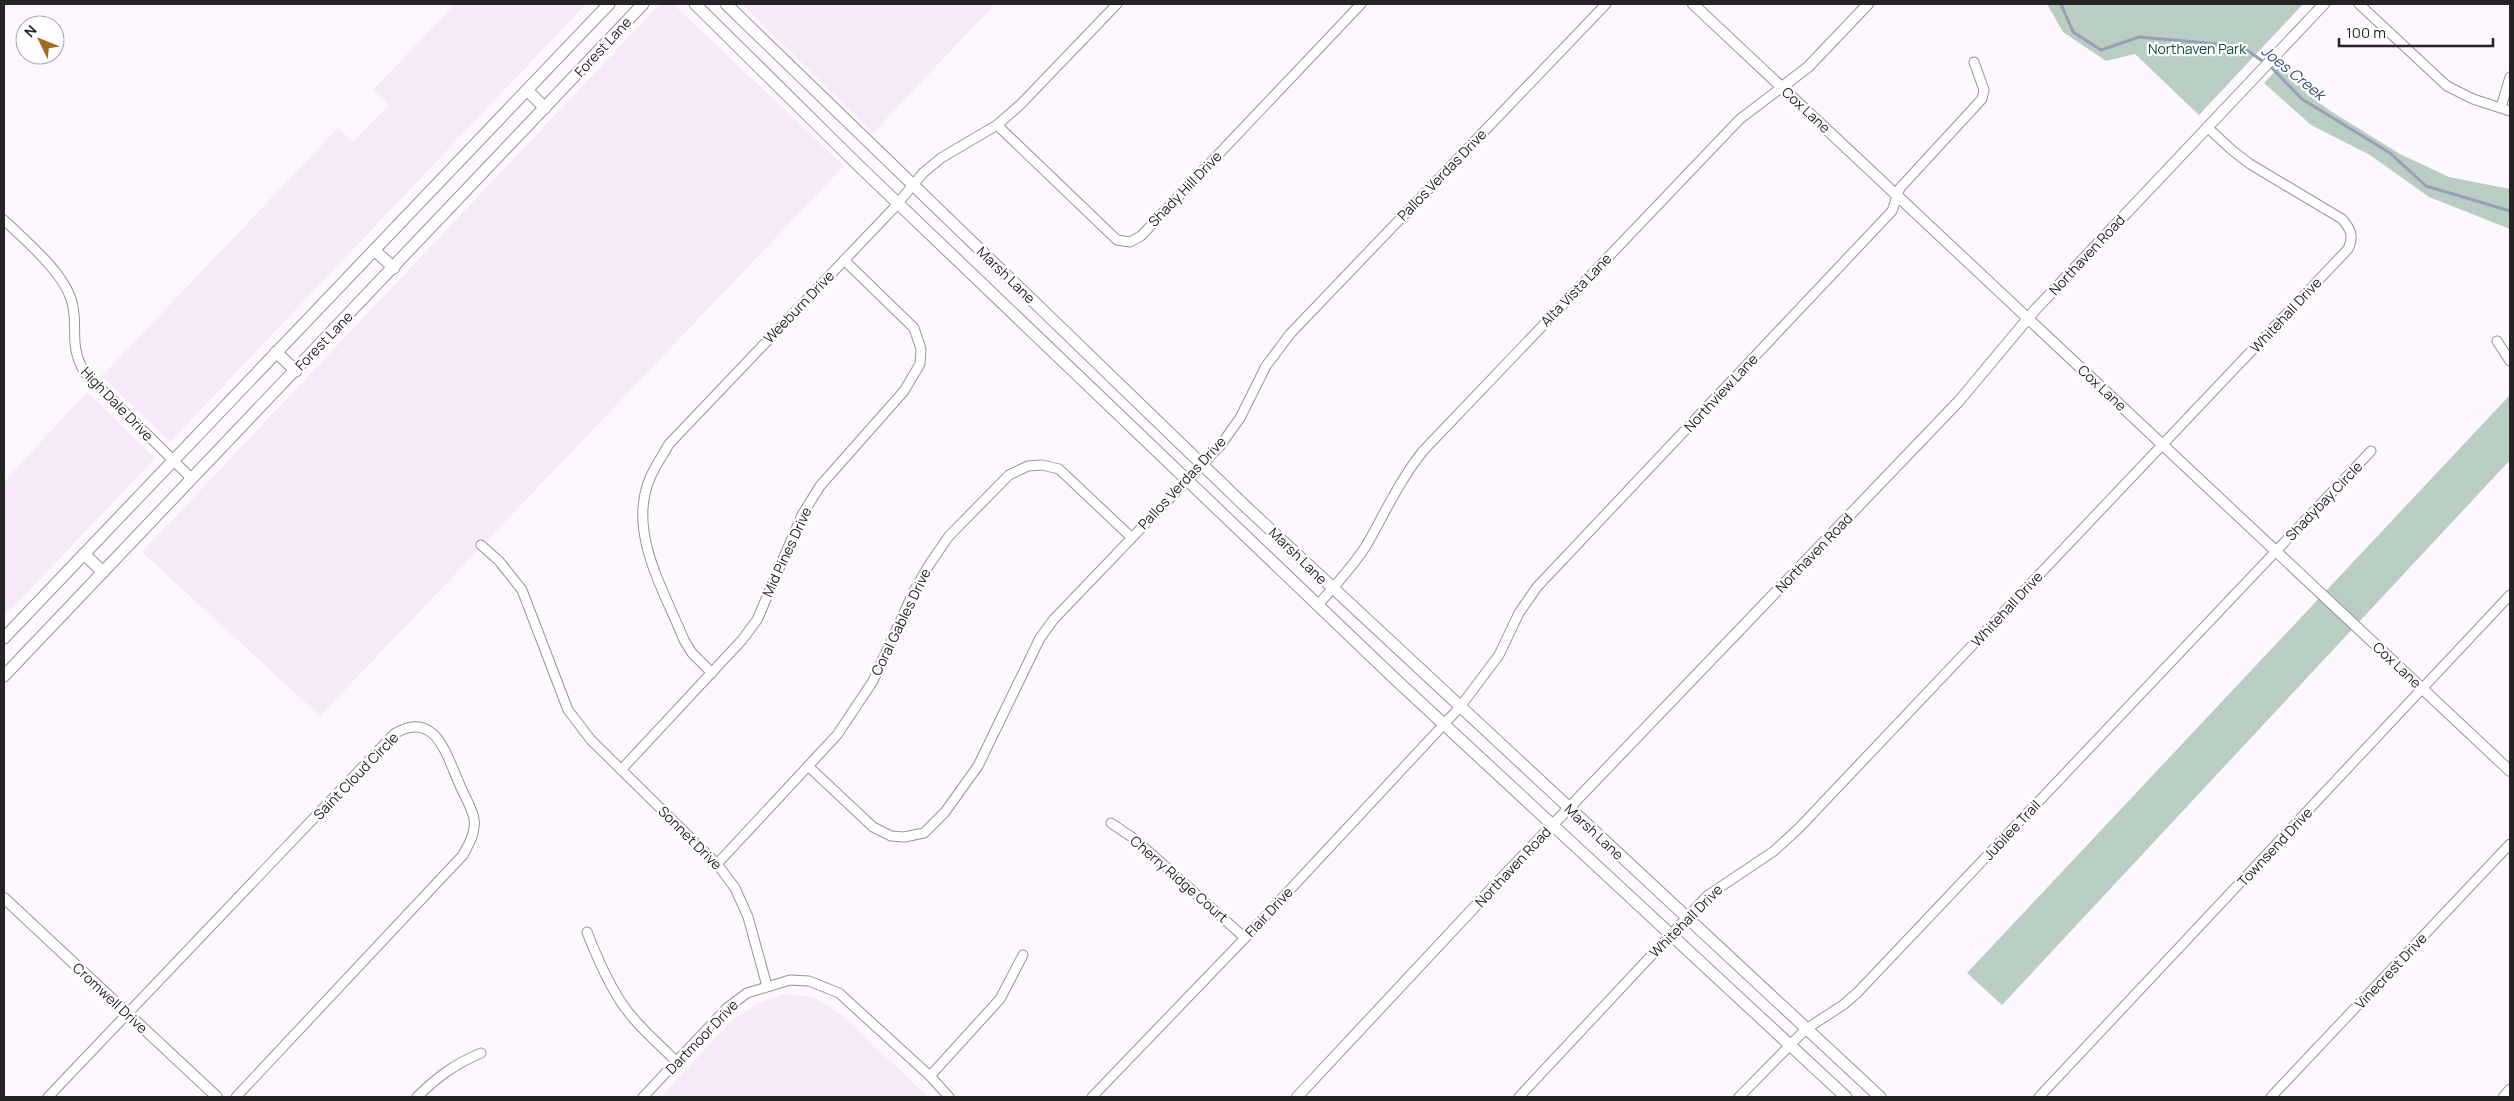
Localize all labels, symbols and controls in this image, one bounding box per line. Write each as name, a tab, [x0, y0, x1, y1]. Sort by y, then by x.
street label: Forest Lane	[570, 13, 635, 81]
north arrow	[15, 15, 65, 65]
scale bar	[2339, 15, 2493, 47]
text: N	[20, 21, 41, 41]
text: 100 m	[2346, 22, 2386, 43]
park label: Northaven Park	[2148, 39, 2247, 58]
water label: Joes Creek	[2257, 40, 2332, 106]
street label: Cox Lane	[1778, 82, 1835, 137]
street label: Pallos Verdas Drive	[1393, 125, 1490, 225]
street label: Shady Hill Drive	[1144, 147, 1226, 231]
street label: Northaven Road	[2044, 210, 2129, 299]
street label: Marsh Lane	[973, 242, 1040, 307]
street label: Alta Vista Lane	[1536, 249, 1615, 330]
street label: Weeburn Drive	[759, 266, 838, 347]
street label: Whitehall Drive	[2246, 273, 2325, 356]
street label: Forest Lane	[291, 307, 357, 374]
street label: Northview Lane	[1680, 350, 1762, 436]
street label: Cox Lane	[2074, 360, 2131, 415]
street label: High Dale Drive	[77, 362, 158, 445]
street label: Pallos Verdas Drive	[1134, 432, 1230, 533]
street label: Shadybay Circle	[2281, 457, 2366, 544]
street label: Mid Pines Drive	[757, 504, 816, 600]
street label: Northaven Road	[1771, 509, 1856, 596]
street label: Marsh Lane	[1265, 523, 1332, 588]
street label: Coral Gables Drive	[866, 565, 935, 679]
street label: Whitehall Drive	[1967, 567, 2046, 650]
street label: Cox Lane	[2369, 637, 2426, 692]
street label: Saint Cloud Circle	[309, 728, 402, 823]
street label: Jubilee Trail	[1979, 796, 2044, 864]
street label: Marsh Lane	[1561, 799, 1628, 864]
street label: Sonnet Drive	[654, 802, 726, 874]
street label: Townsend Drive	[2233, 803, 2316, 890]
street label: Northaven Road	[1470, 822, 1555, 911]
street label: Cherry Ridge Court	[1126, 831, 1233, 927]
street label: Whitehall Drive	[1645, 880, 1726, 961]
street label: Flair Drive	[1241, 883, 1297, 941]
street label: Vinecrest Drive	[2351, 929, 2431, 1013]
street label: Cromwell Drive	[69, 958, 152, 1037]
street label: Dartmoor Drive	[661, 995, 742, 1078]

